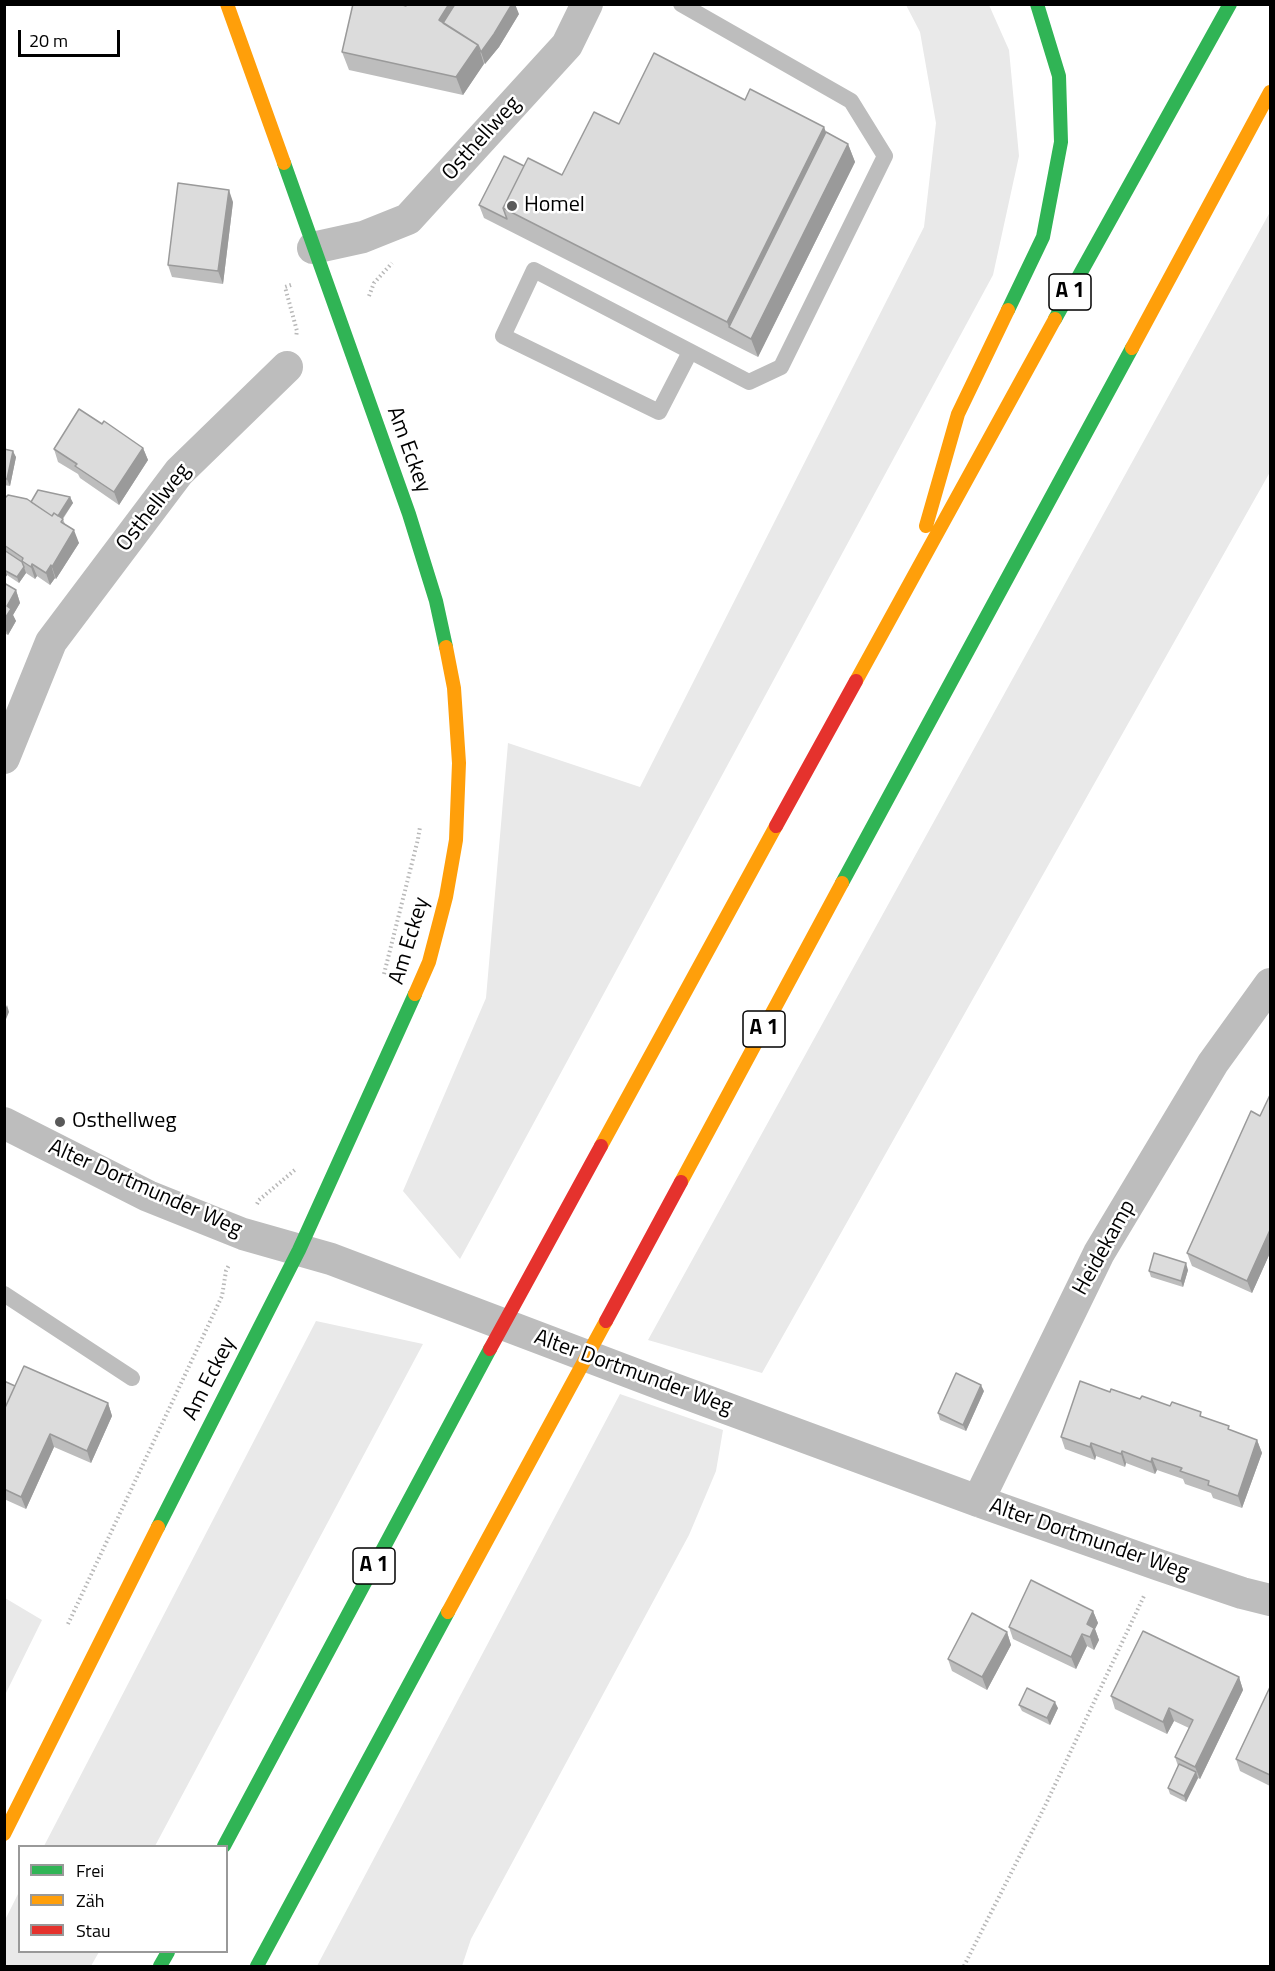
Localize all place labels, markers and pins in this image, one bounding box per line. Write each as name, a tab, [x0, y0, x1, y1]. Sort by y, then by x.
place label: Homel	[524, 193, 585, 219]
marker: Homel	[505, 199, 519, 213]
place label: Osthellweg	[72, 1109, 177, 1135]
marker: Osthellweg	[53, 1115, 67, 1129]

